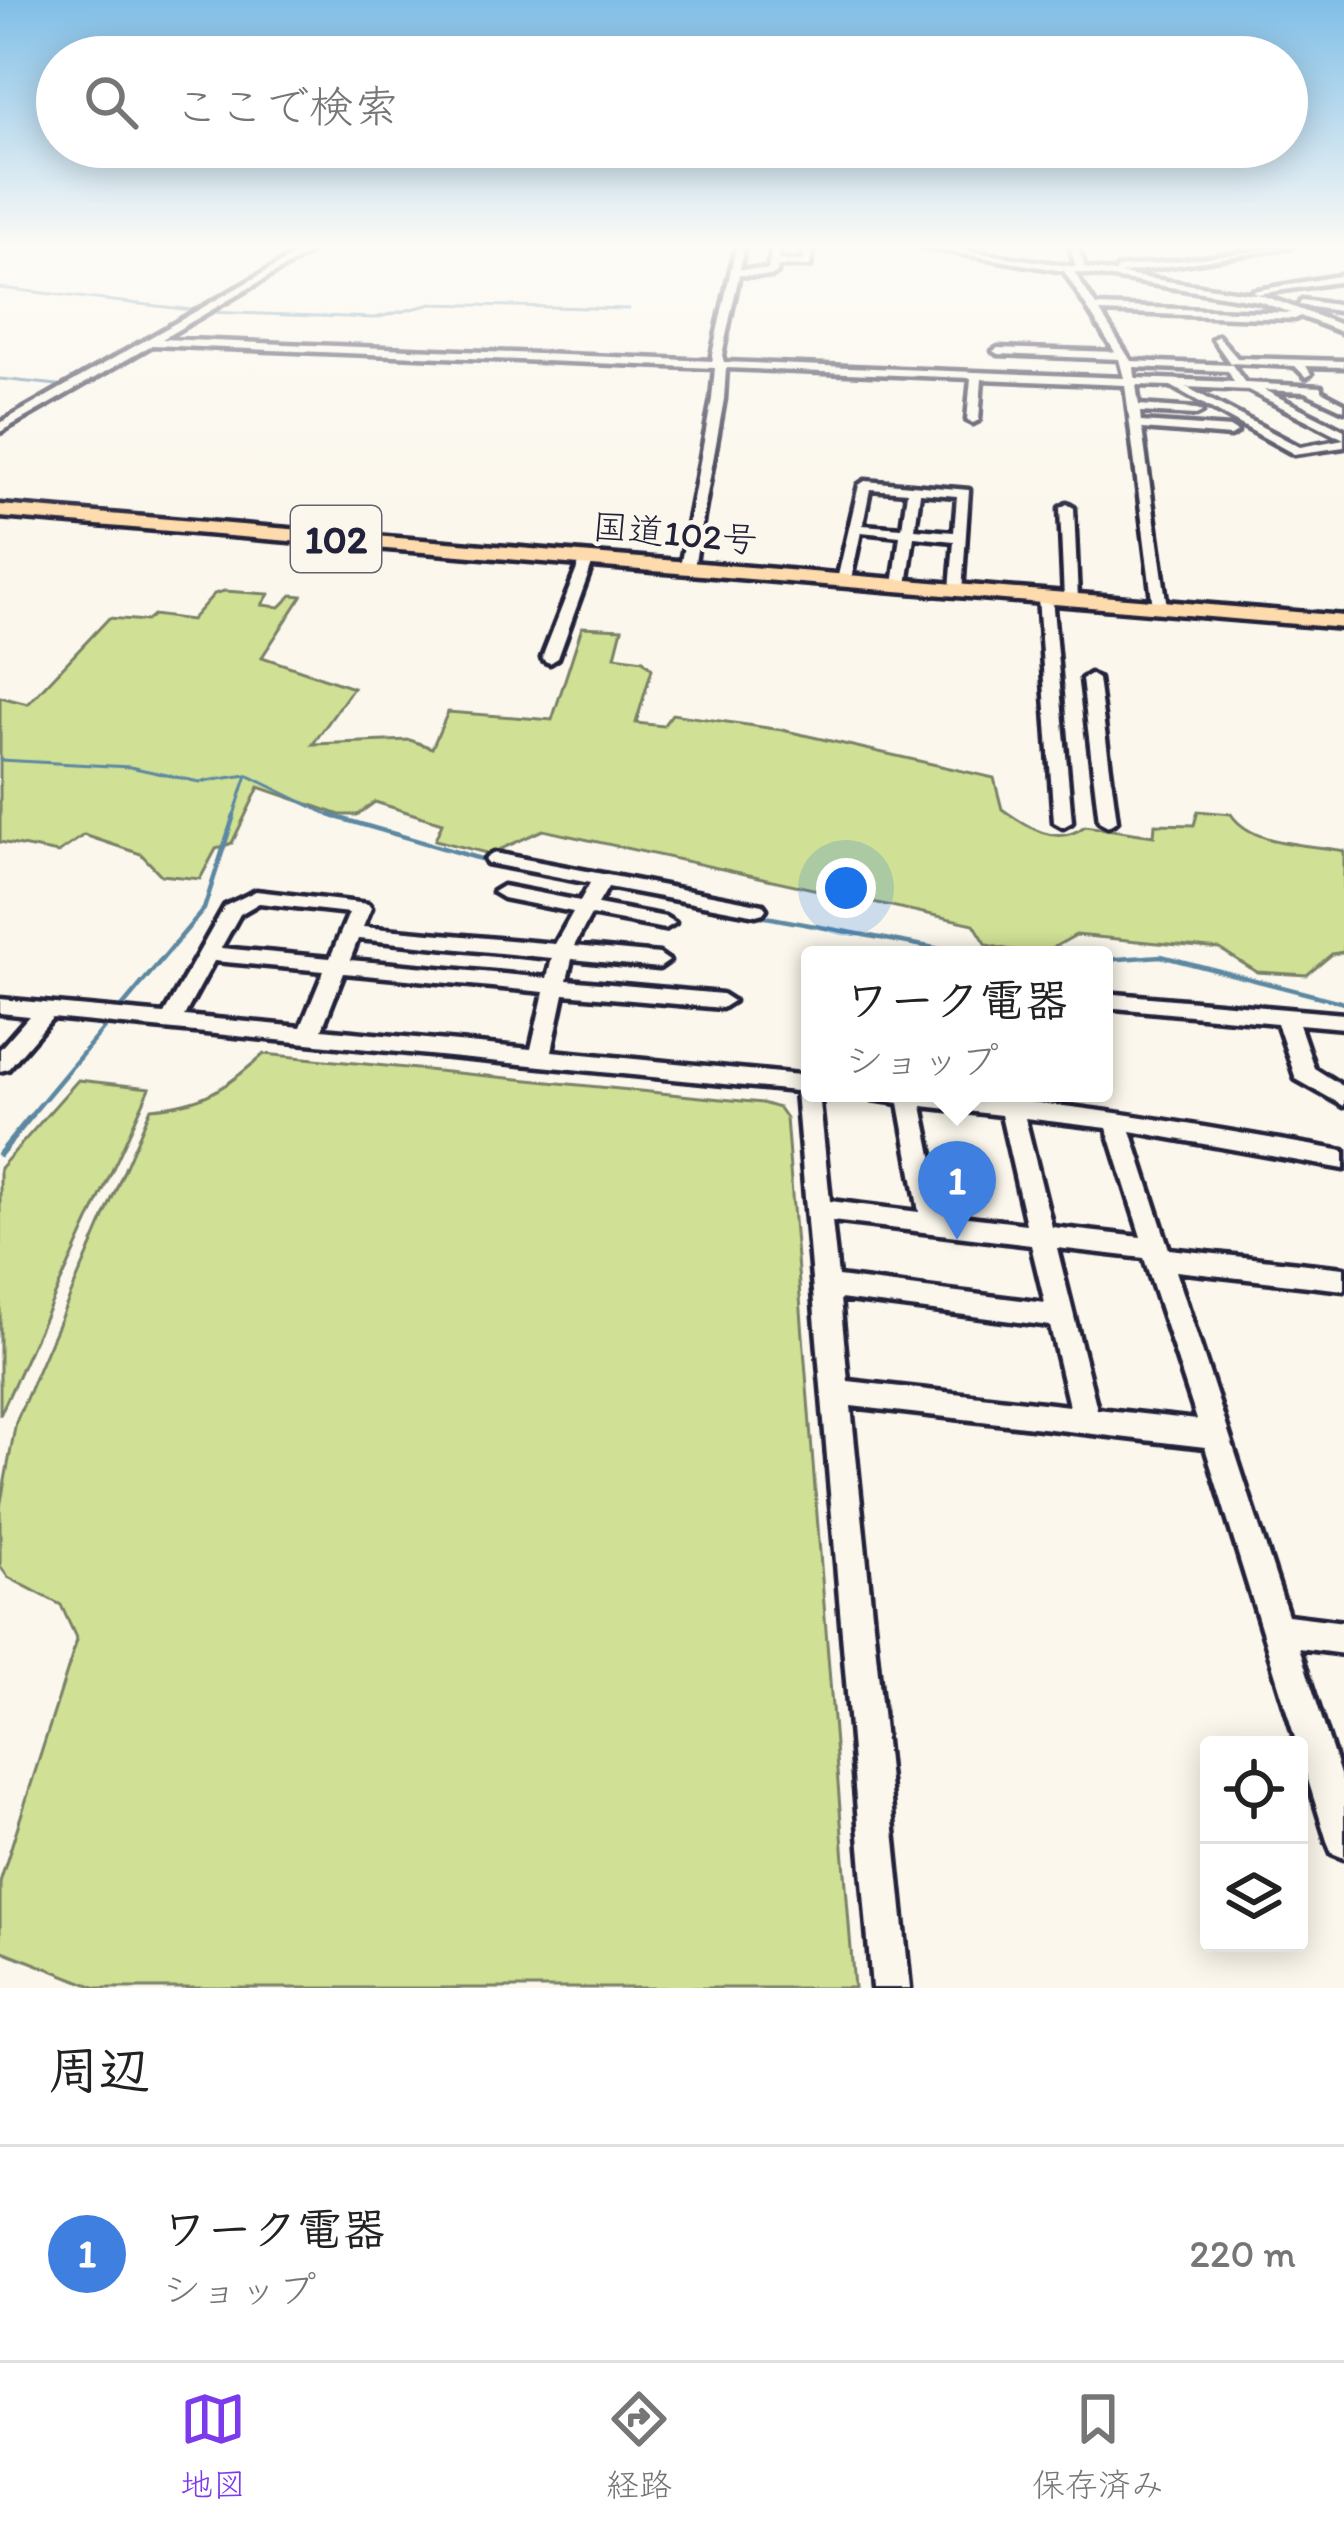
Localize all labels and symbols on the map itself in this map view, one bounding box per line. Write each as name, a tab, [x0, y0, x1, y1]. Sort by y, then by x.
street label: 国道102号	[591, 504, 759, 562]
road number: 102	[291, 506, 381, 572]
your location	[816, 858, 876, 918]
pin: 1	[918, 1141, 996, 1240]

